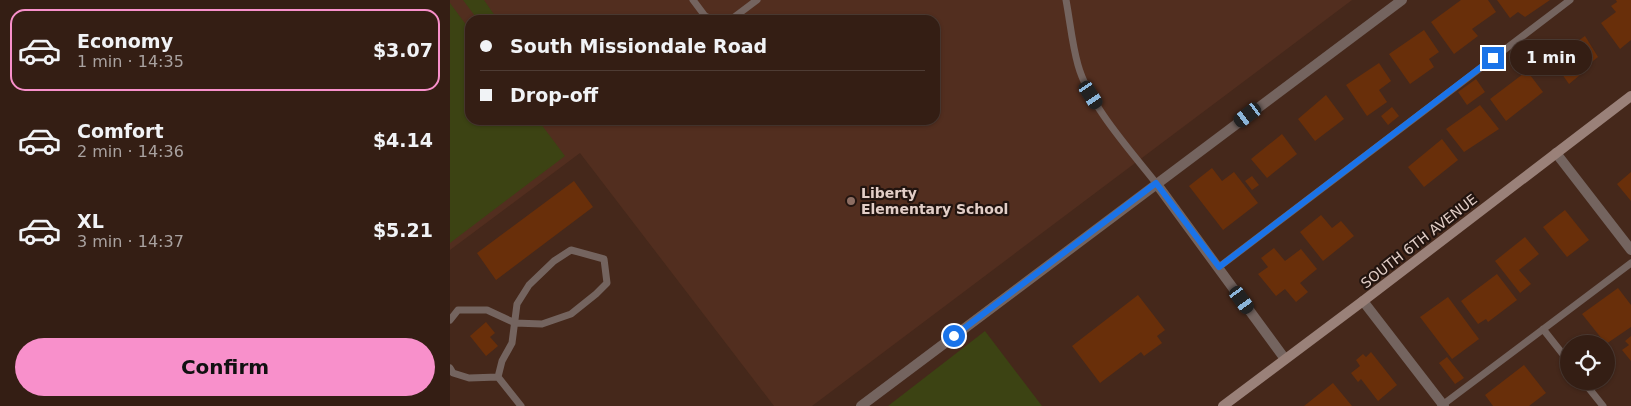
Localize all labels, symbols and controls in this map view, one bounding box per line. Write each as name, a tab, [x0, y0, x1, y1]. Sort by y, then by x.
icon: car	[17, 28, 62, 73]
text: Economy	[77, 30, 173, 52]
text: South Missiondale Road	[510, 35, 767, 57]
text: $3.07	[373, 39, 433, 61]
callout: 1 min	[1510, 40, 1593, 76]
route end	[1482, 47, 1504, 69]
text: 1 min	[1526, 48, 1576, 67]
text: 1 min · 14:35	[77, 52, 184, 71]
car	[1076, 78, 1105, 112]
text: Drop-off	[510, 84, 598, 106]
car	[1231, 100, 1264, 130]
icon: car	[17, 118, 62, 163]
text: Comfort	[77, 120, 164, 142]
text: $4.14	[373, 129, 433, 151]
text: 2 min · 14:36	[77, 142, 184, 161]
place label: Liberty Elementary School	[861, 185, 1008, 217]
street label: SOUTH 6TH AVENUE	[1358, 191, 1480, 291]
marker: Liberty Elementary School	[845, 195, 857, 207]
icon: car	[17, 208, 62, 253]
text: XL	[77, 210, 104, 232]
text: $5.21	[373, 219, 433, 241]
text: 3 min · 14:37	[77, 232, 184, 251]
car	[1227, 283, 1256, 317]
route start	[943, 325, 965, 347]
map controls	[1560, 335, 1615, 390]
button: locate	[1560, 335, 1615, 390]
button: Confirm	[15, 338, 435, 396]

